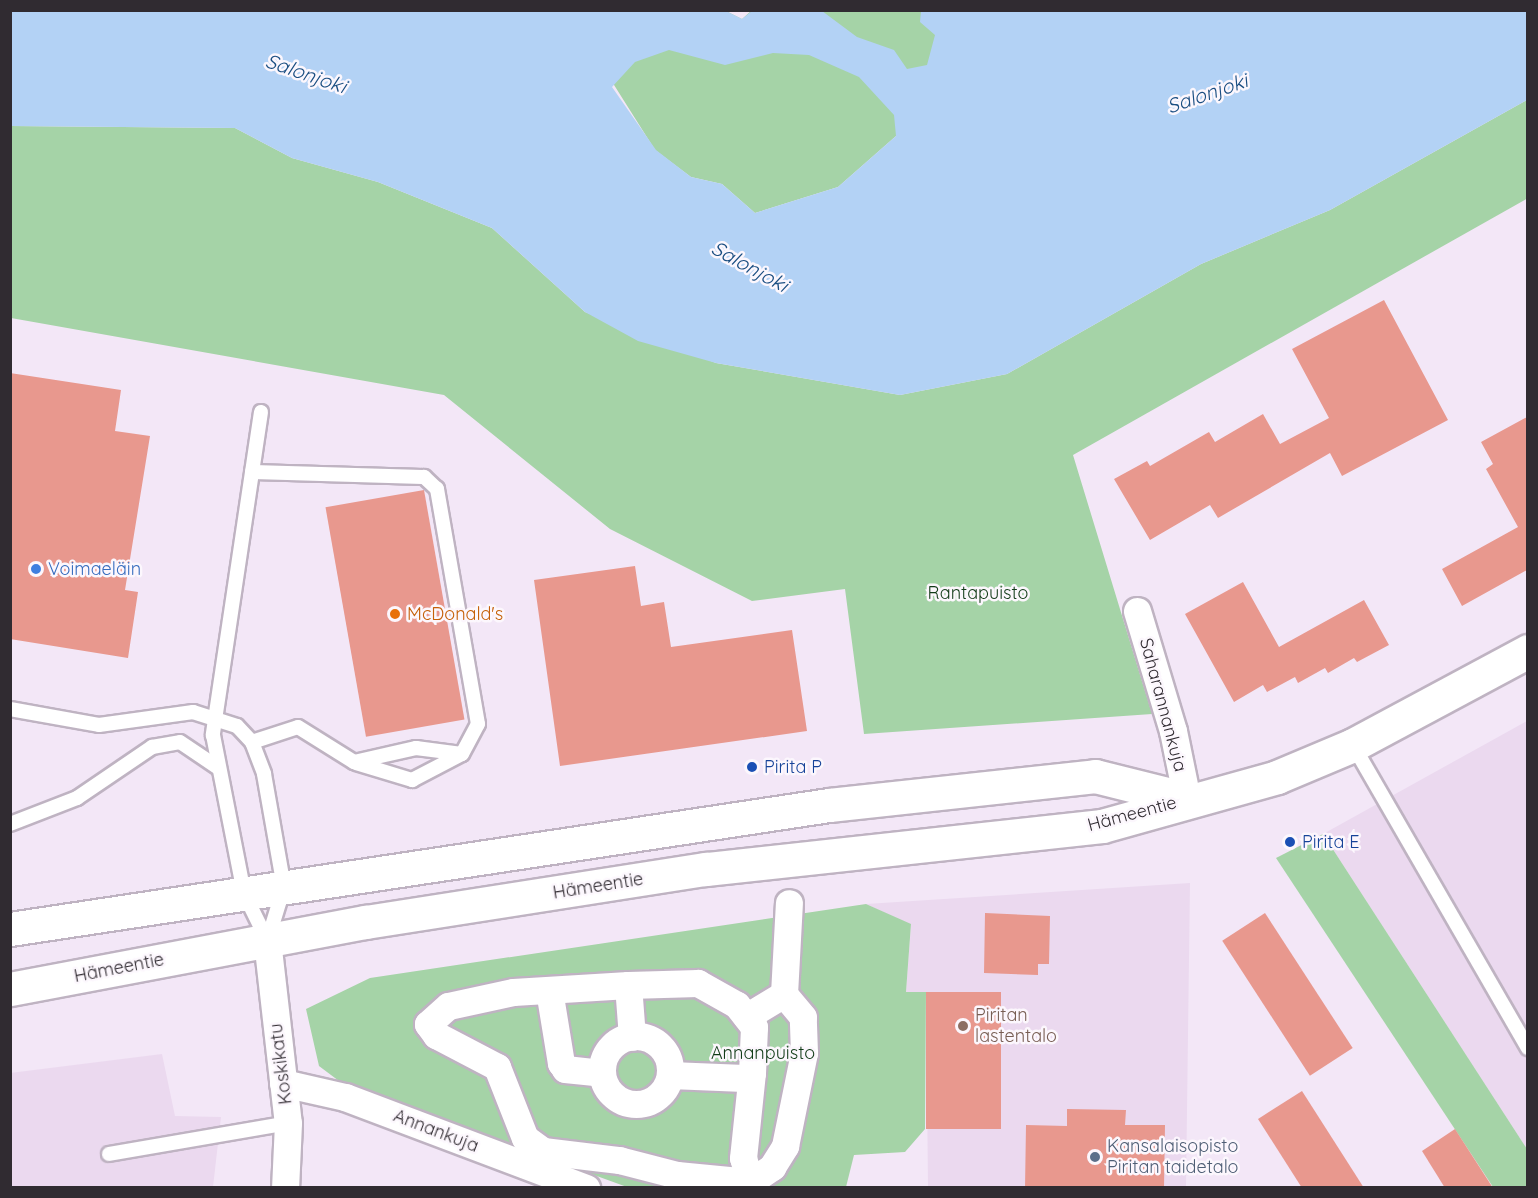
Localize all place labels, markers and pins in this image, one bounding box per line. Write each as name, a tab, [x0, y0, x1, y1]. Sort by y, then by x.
place label: Voimaeläin	[48, 558, 141, 580]
marker: Voimaeläin	[29, 562, 43, 576]
place label: McDonald's	[407, 603, 503, 625]
marker: McDonald's	[388, 607, 402, 621]
place label: Pirita P	[764, 756, 822, 778]
marker: Pirita P	[745, 760, 759, 774]
place label: Pirita E	[1302, 831, 1360, 853]
marker: Pirita E	[1283, 835, 1297, 849]
place label: Piritan lastentalo	[975, 1005, 1057, 1048]
marker: Piritan lastentalo	[956, 1019, 970, 1033]
place label: Kansalaisopisto Piritan taidetalo	[1107, 1136, 1238, 1178]
marker: Kansalaisopisto Piritan taidetalo	[1088, 1150, 1102, 1164]

